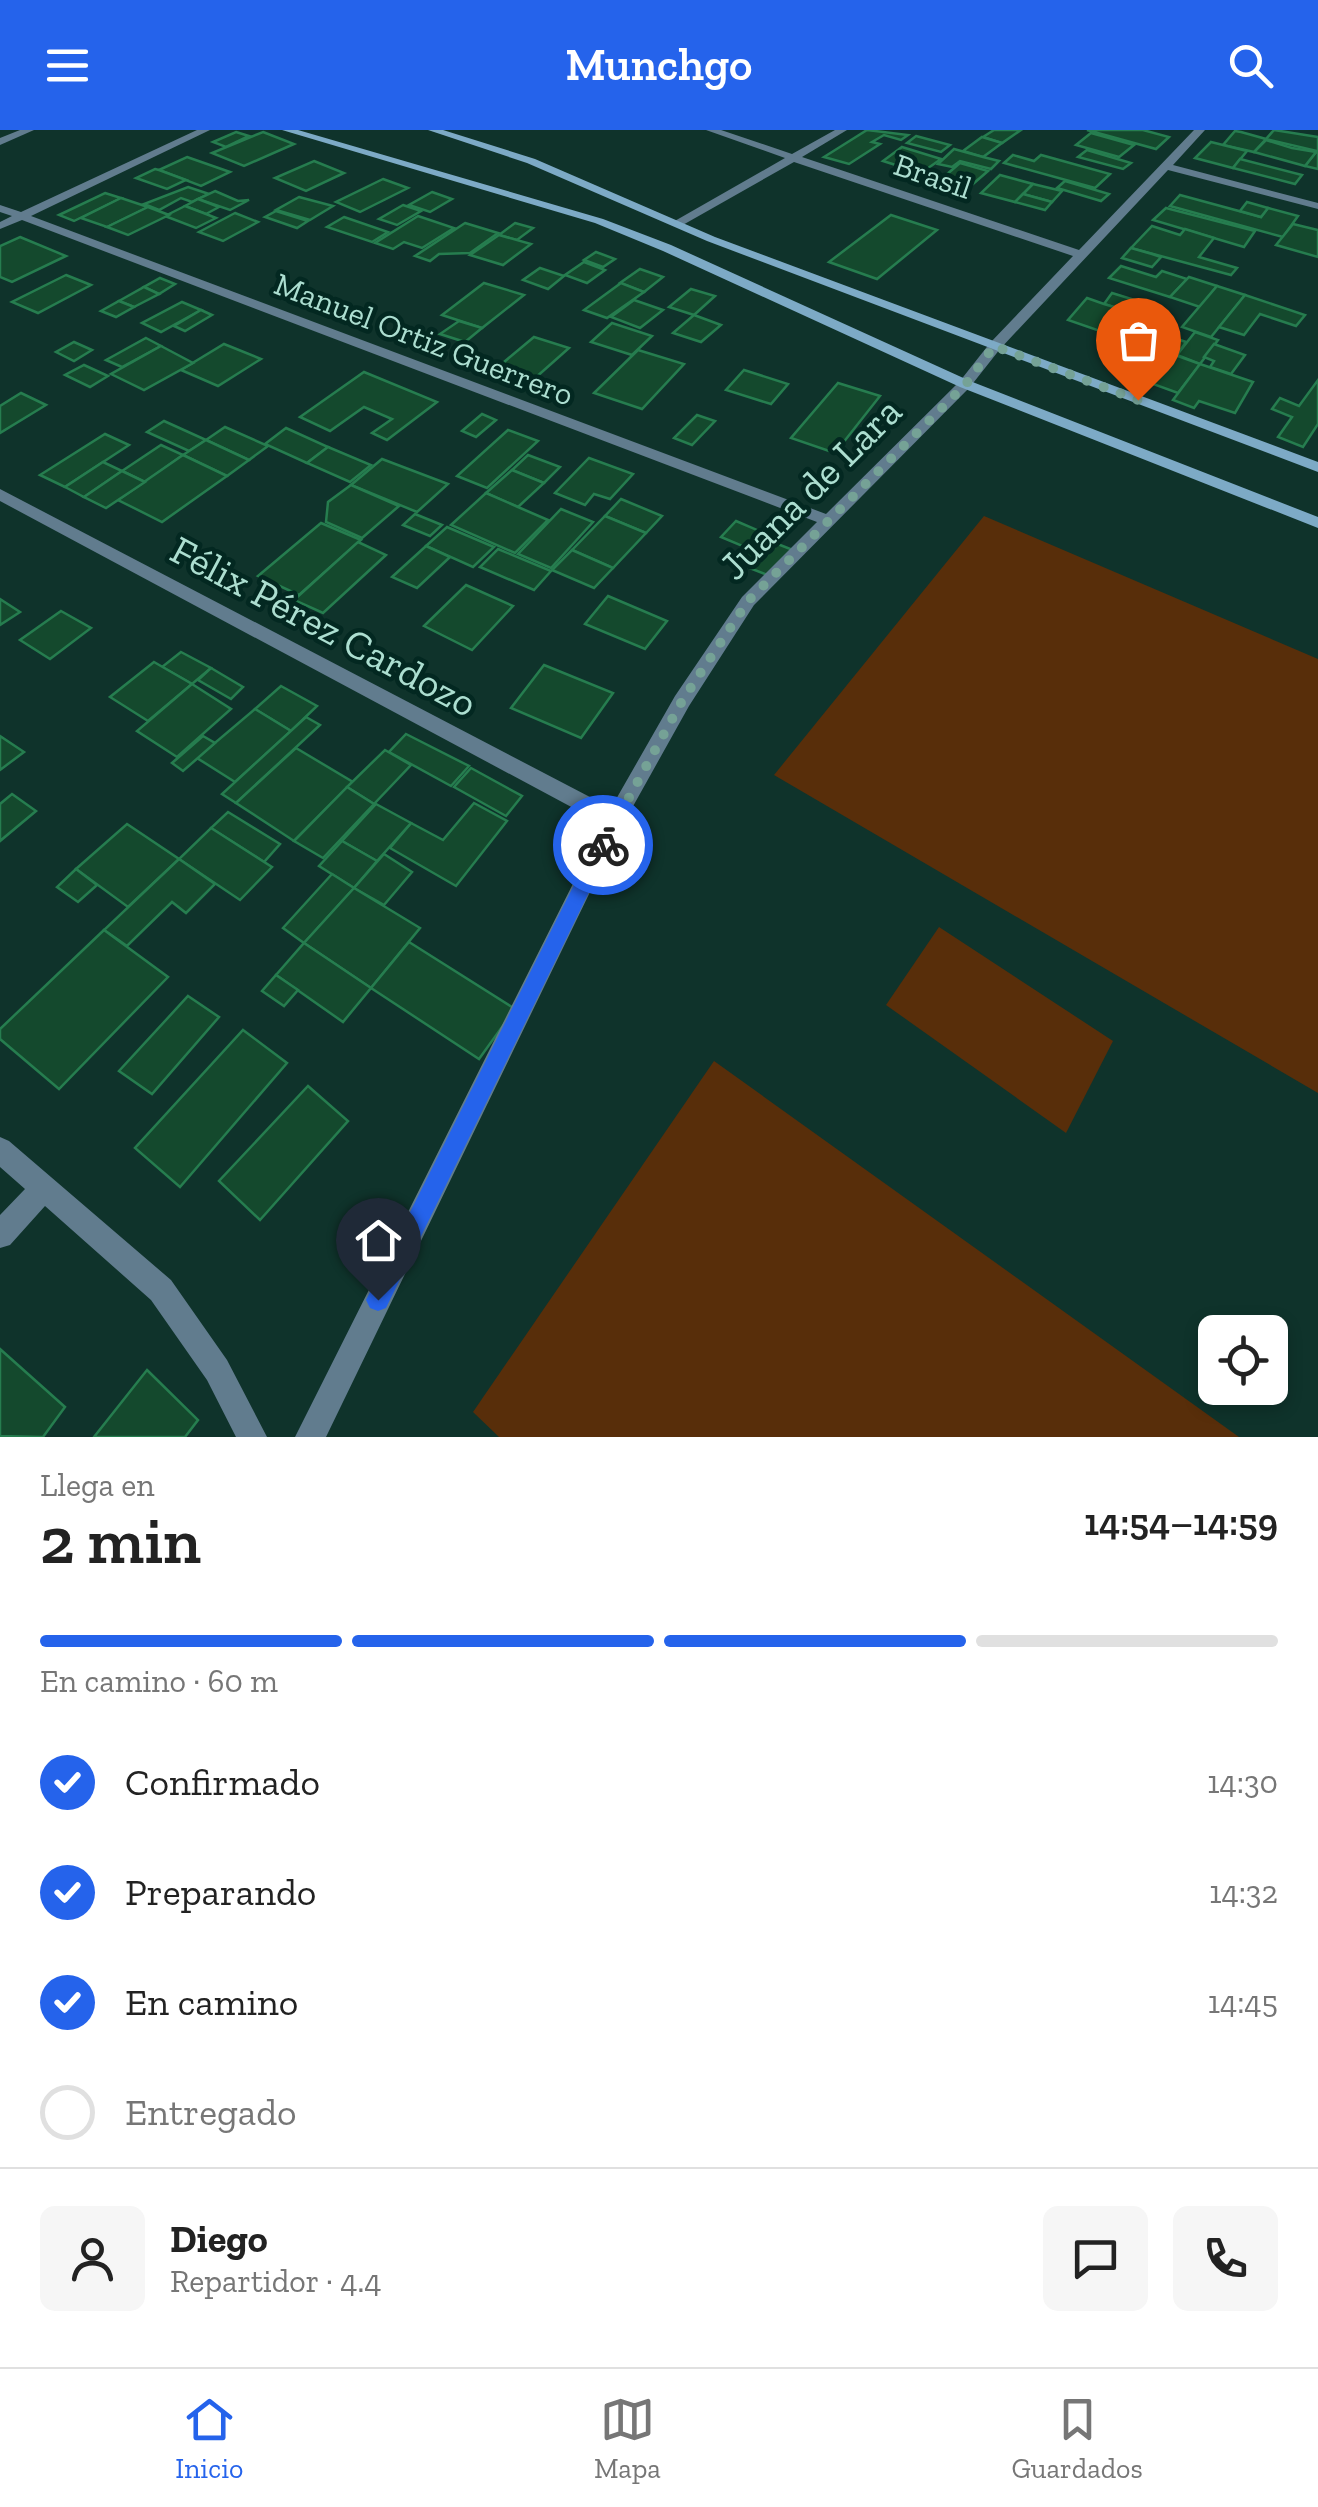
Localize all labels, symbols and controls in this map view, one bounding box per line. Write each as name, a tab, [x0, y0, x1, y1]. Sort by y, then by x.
icon: menu	[40, 38, 95, 93]
text: Munchgo	[566, 38, 752, 92]
icon: search	[1223, 38, 1278, 93]
street label: Brasil	[889, 145, 977, 207]
street label: Manuel Ortiz Guerrero	[269, 264, 579, 414]
pin	[1096, 298, 1181, 401]
icon: bag	[1111, 313, 1166, 368]
street label: Juana de Lara	[709, 387, 911, 589]
street label: Félix Pérez Cardozo	[163, 525, 485, 727]
courier	[553, 795, 653, 895]
icon: bike	[576, 818, 631, 873]
pin	[336, 1198, 421, 1301]
icon: home	[351, 1213, 406, 1268]
map controls	[1198, 1315, 1288, 1405]
button: locate	[1198, 1315, 1288, 1405]
text: Llega en	[40, 1466, 155, 1504]
text: 14:54–14:59	[1084, 1499, 1278, 1545]
text: 2 min	[40, 1502, 201, 1580]
text: En camino · 60 m	[40, 1662, 278, 1700]
icon: check	[40, 1755, 95, 1810]
text: Confirmado	[125, 1759, 320, 1805]
text: 14:30	[1207, 1763, 1278, 1801]
icon: check	[40, 1865, 95, 1920]
text: Preparando	[125, 1869, 316, 1915]
text: 14:32	[1209, 1873, 1278, 1911]
icon: check	[40, 1975, 95, 2030]
text: En camino	[125, 1979, 298, 2025]
text: 14:45	[1208, 1983, 1278, 2021]
text: Entregado	[125, 2089, 297, 2135]
button: person	[40, 2206, 145, 2311]
button: chat	[1043, 2206, 1148, 2311]
button: phone	[1173, 2206, 1278, 2311]
text: Diego	[170, 2216, 268, 2262]
text: Repartidor · 4.4	[170, 2262, 381, 2300]
tab: Inicio	[175, 2392, 243, 2485]
tab: Mapa	[594, 2392, 661, 2485]
tab: Guardados	[1011, 2392, 1143, 2485]

